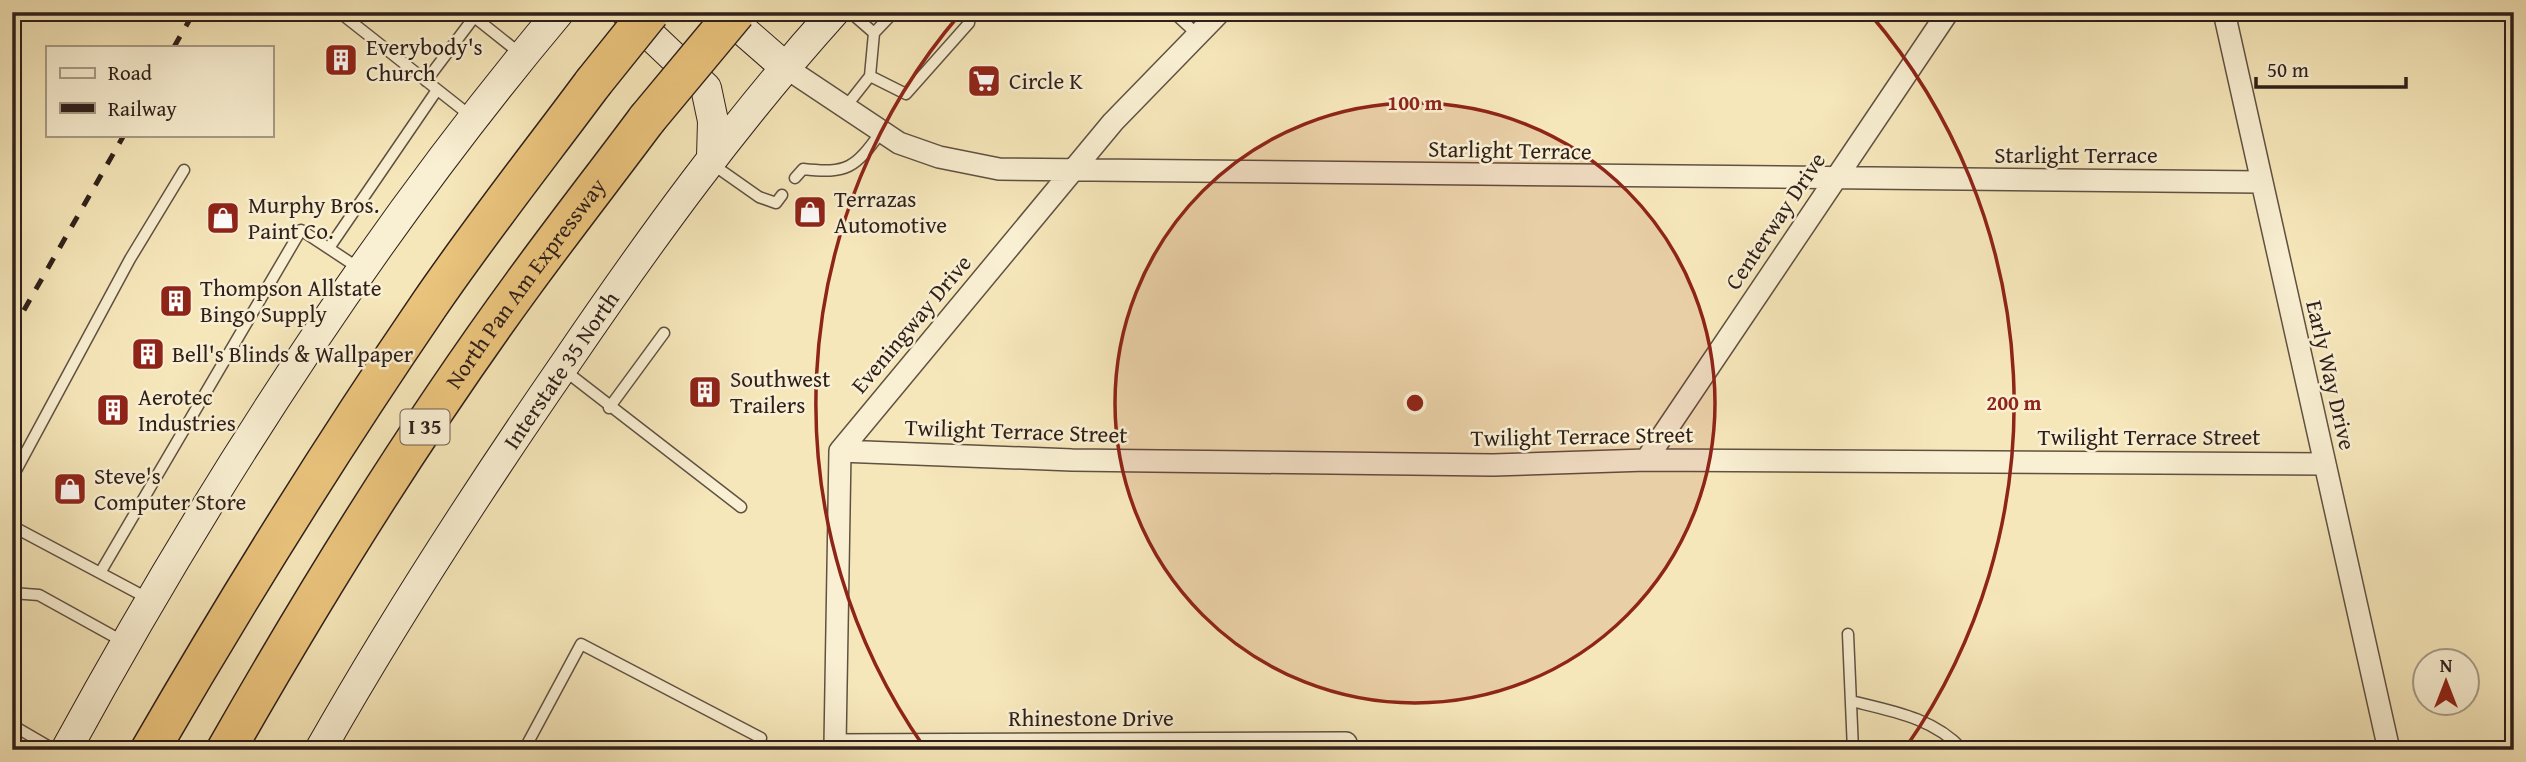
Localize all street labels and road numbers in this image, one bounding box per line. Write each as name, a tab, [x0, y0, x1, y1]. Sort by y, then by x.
street label: Starlight Terrace	[1428, 132, 1592, 167]
street label: Starlight Terrace	[1994, 138, 2158, 171]
street label: Centerway Drive	[1716, 145, 1833, 296]
street label: North Pan Am Expressway	[437, 170, 613, 395]
street label: Eveningway Drive	[843, 247, 979, 400]
street label: Interstate 35 North	[495, 284, 627, 455]
street label: Early Way Drive	[2298, 297, 2365, 453]
road number: I 35	[400, 410, 450, 444]
street label: Twilight Terrace Street	[904, 410, 1128, 451]
street label: Twilight Terrace Street	[1470, 417, 1694, 454]
street label: Twilight Terrace Street	[2038, 420, 2260, 453]
street label: Rhinestone Drive	[1008, 701, 1174, 734]

